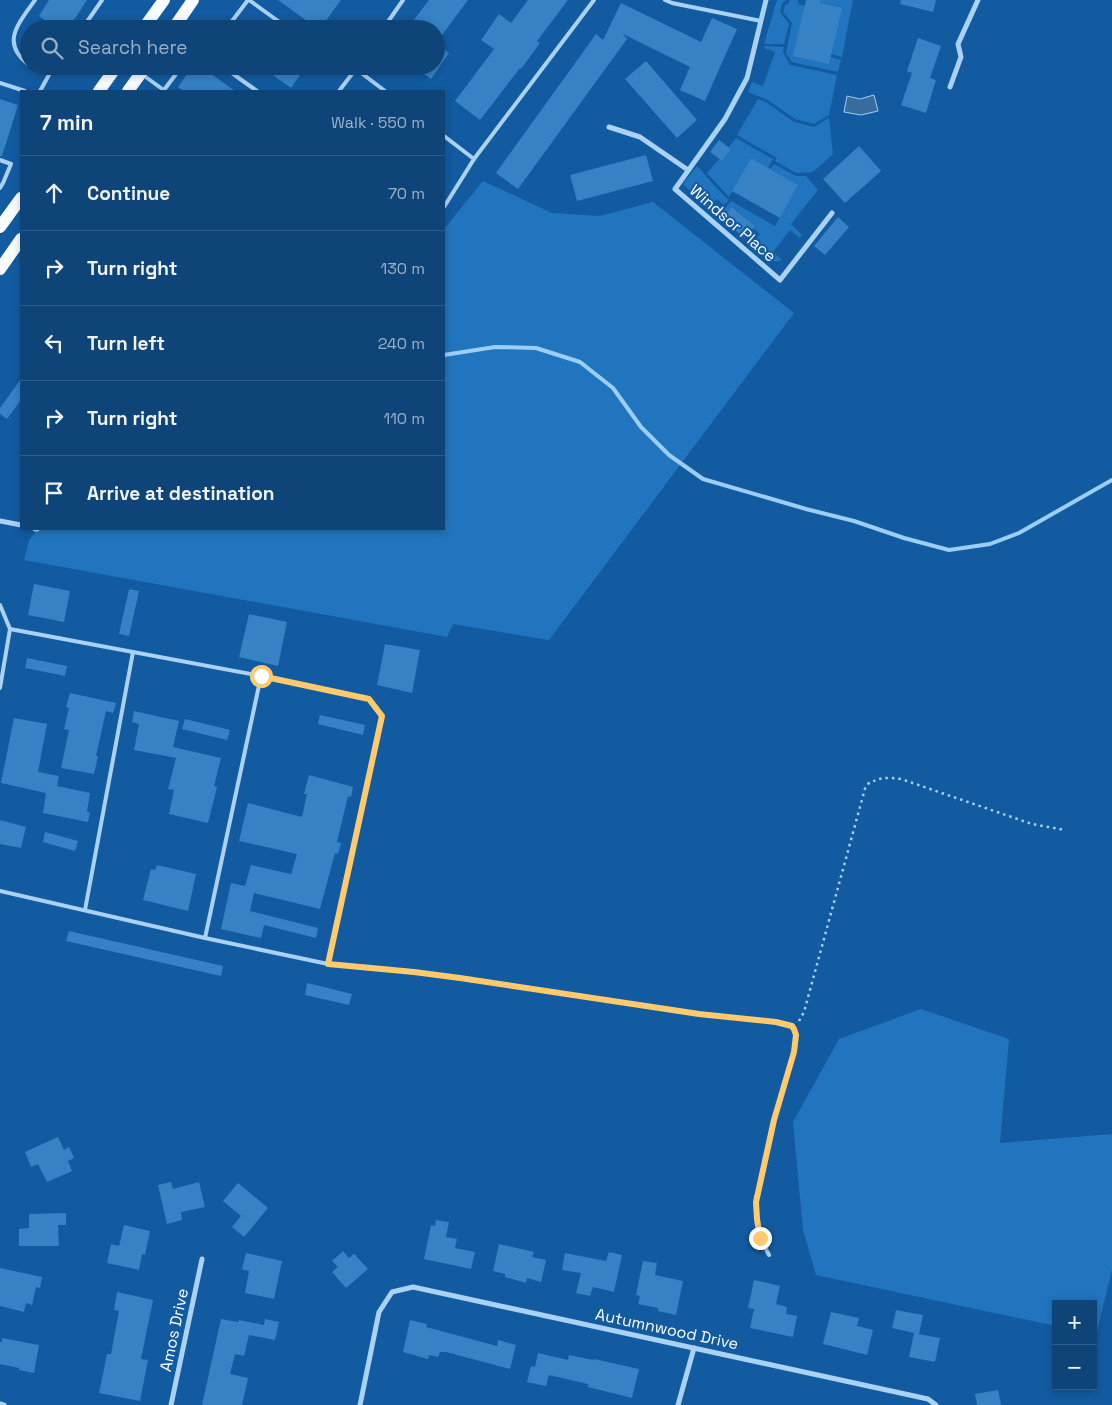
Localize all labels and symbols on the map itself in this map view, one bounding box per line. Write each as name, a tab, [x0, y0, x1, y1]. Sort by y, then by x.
street label: Windsor Place	[685, 180, 781, 266]
route start	[250, 665, 273, 688]
route end	[749, 1227, 772, 1250]
street label: Amos Drive	[155, 1286, 193, 1374]
street label: Autumnwood Drive	[594, 1304, 740, 1354]

